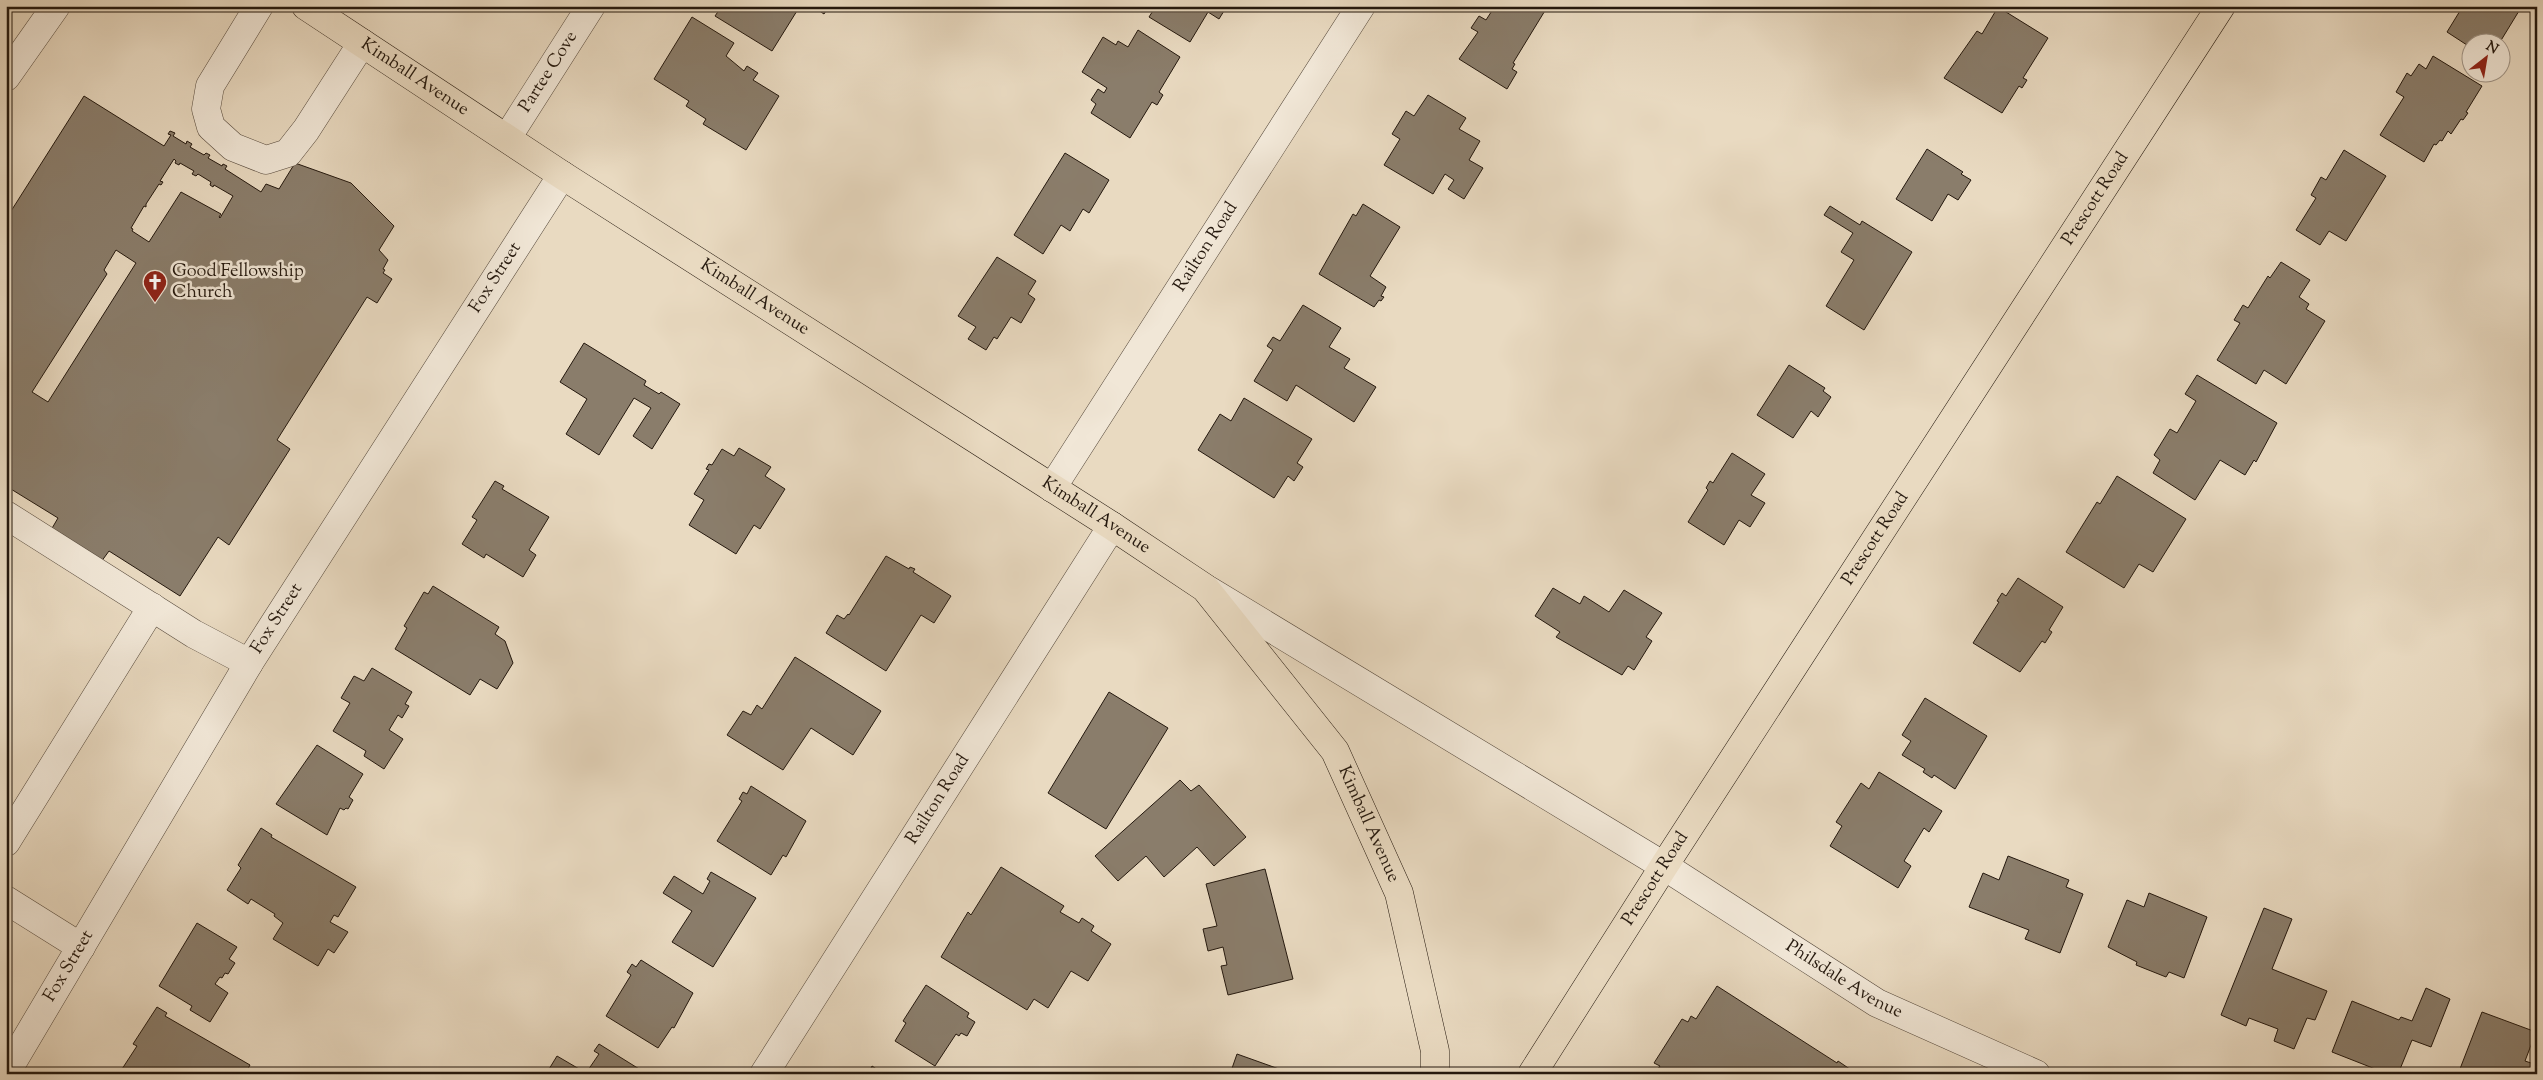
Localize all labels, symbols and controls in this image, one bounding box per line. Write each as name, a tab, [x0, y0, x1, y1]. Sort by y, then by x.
street label: Partee Cove	[513, 26, 585, 118]
street label: Kimball Avenue	[355, 32, 474, 123]
north arrow	[2460, 32, 2510, 82]
text: N	[2482, 37, 2502, 60]
street label: Prescott Road	[2056, 147, 2136, 251]
street label: Railton Road	[1168, 197, 1245, 297]
street label: Fox Street	[464, 237, 528, 319]
street label: Kimball Avenue	[695, 253, 814, 342]
place label: Good Fellowship Church	[172, 259, 304, 306]
church icon: Good Fellowship Church	[142, 269, 168, 303]
street label: Kimball Avenue	[1036, 471, 1155, 561]
street label: Prescott Road	[1836, 487, 1916, 591]
street label: Fox Street	[245, 578, 310, 659]
street label: Railton Road	[900, 750, 977, 850]
street label: Kimball Avenue	[1331, 762, 1406, 887]
street label: Prescott Road	[1616, 827, 1696, 931]
street label: Fox Street	[38, 925, 101, 1007]
street label: Philsdale Avenue	[1780, 934, 1907, 1026]

